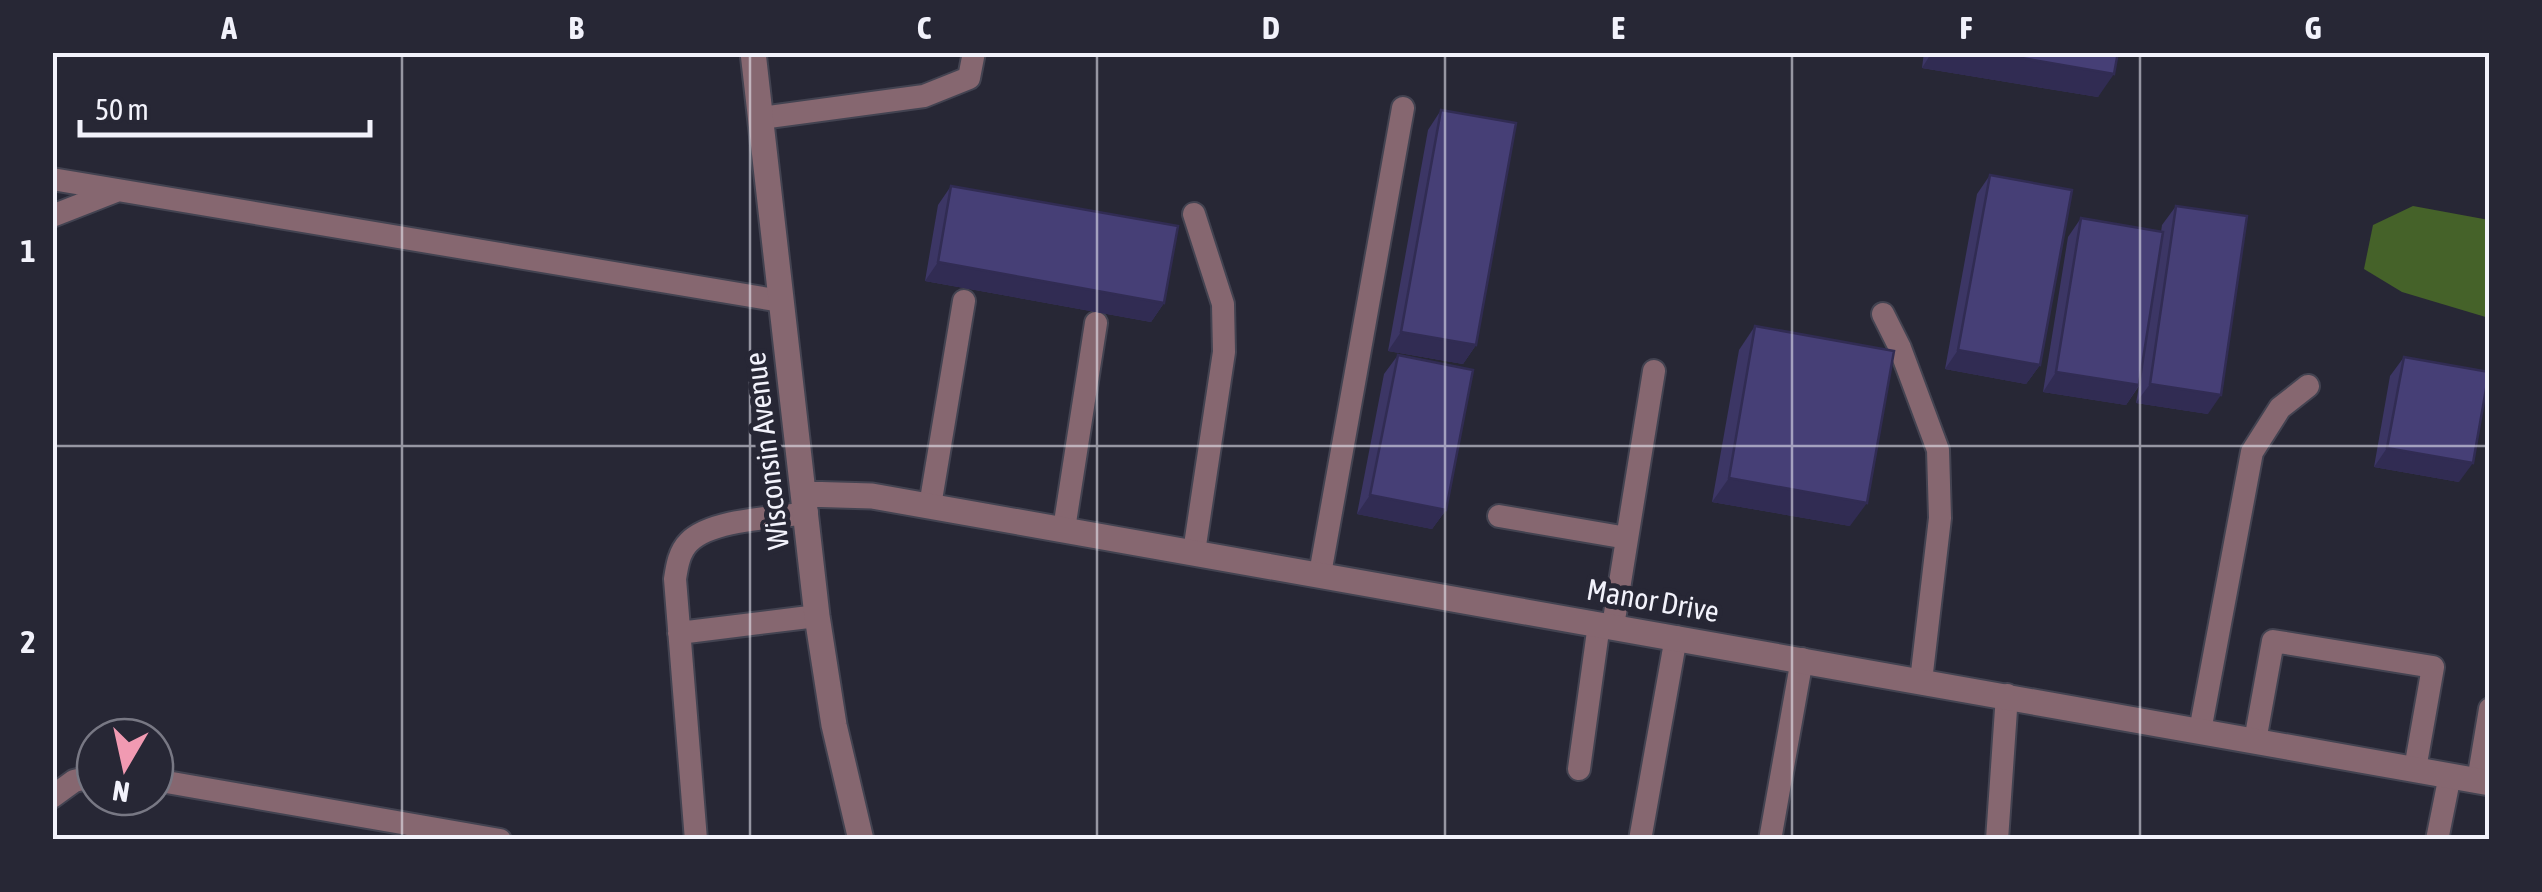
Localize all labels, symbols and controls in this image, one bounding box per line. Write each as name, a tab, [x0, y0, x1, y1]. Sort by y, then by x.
text: A	[220, 9, 237, 46]
text: B	[568, 9, 584, 46]
text: C	[917, 9, 932, 46]
text: D	[1262, 9, 1280, 46]
text: E	[1611, 9, 1625, 46]
text: F	[1960, 9, 1973, 46]
text: G	[2305, 9, 2322, 46]
scale bar	[80, 75, 370, 137]
text: 50 m	[95, 92, 149, 126]
text: 1	[20, 232, 36, 269]
street label: Wisconsin Avenue	[737, 351, 795, 551]
street label: Manor Drive	[1584, 572, 1722, 628]
text: 2	[20, 623, 36, 660]
north arrow	[75, 717, 175, 817]
text: N	[110, 775, 132, 809]

